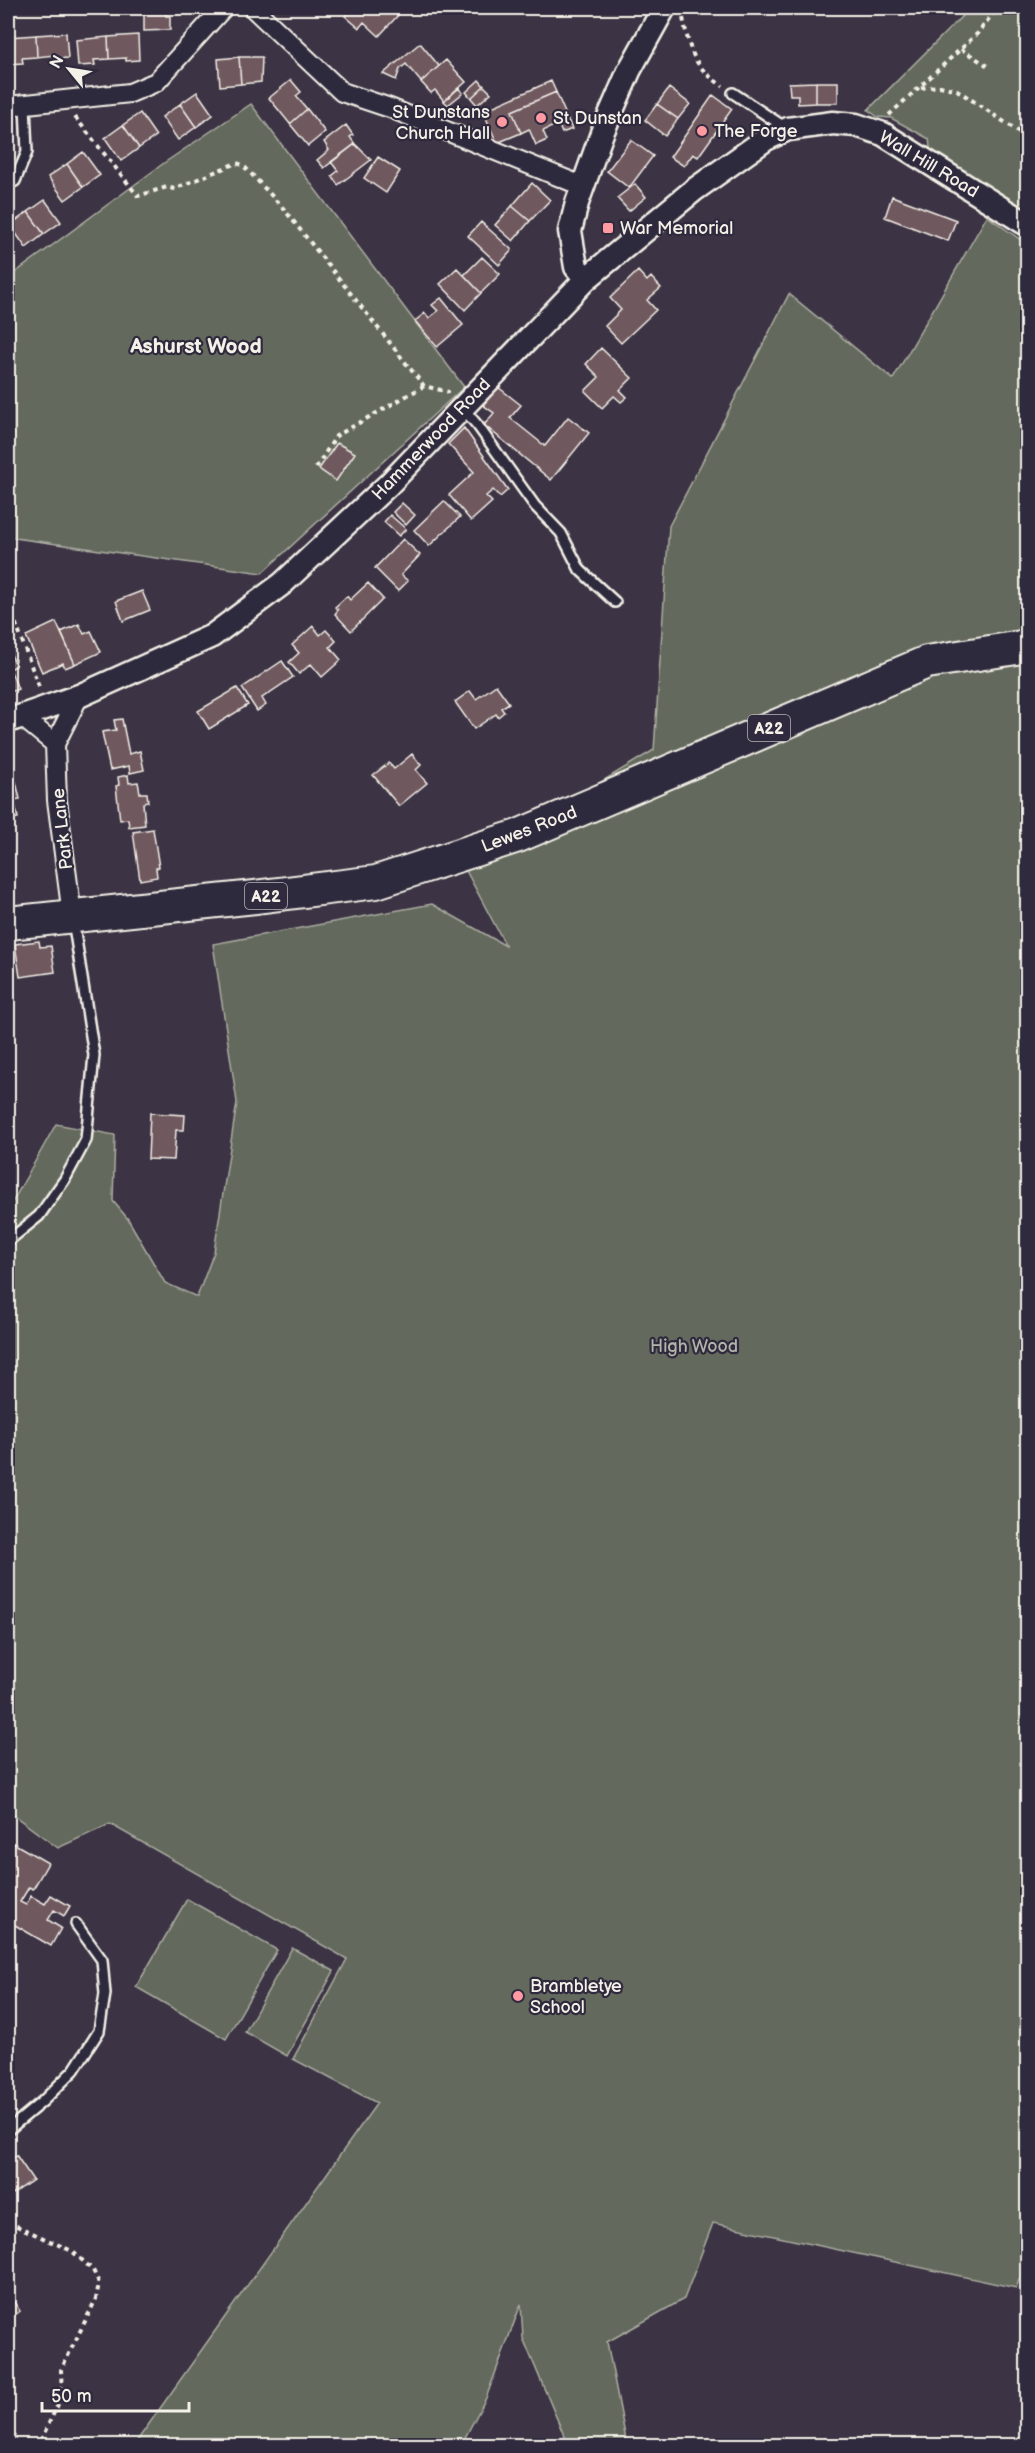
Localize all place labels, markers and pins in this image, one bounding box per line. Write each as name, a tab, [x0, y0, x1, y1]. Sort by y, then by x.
place label: St Dunstans Church Hall	[392, 102, 490, 144]
place label: St Dunstan	[553, 108, 642, 129]
marker: St Dunstan	[534, 111, 548, 125]
marker: St Dunstans Church Hall	[495, 115, 509, 129]
place label: The Forge	[714, 121, 798, 142]
marker: The Forge	[695, 124, 709, 138]
place label: War Memorial	[620, 218, 733, 239]
marker: War Memorial	[601, 221, 615, 235]
place label: Brambletye School	[530, 1976, 622, 2018]
marker: Brambletye School	[511, 1989, 525, 2003]

